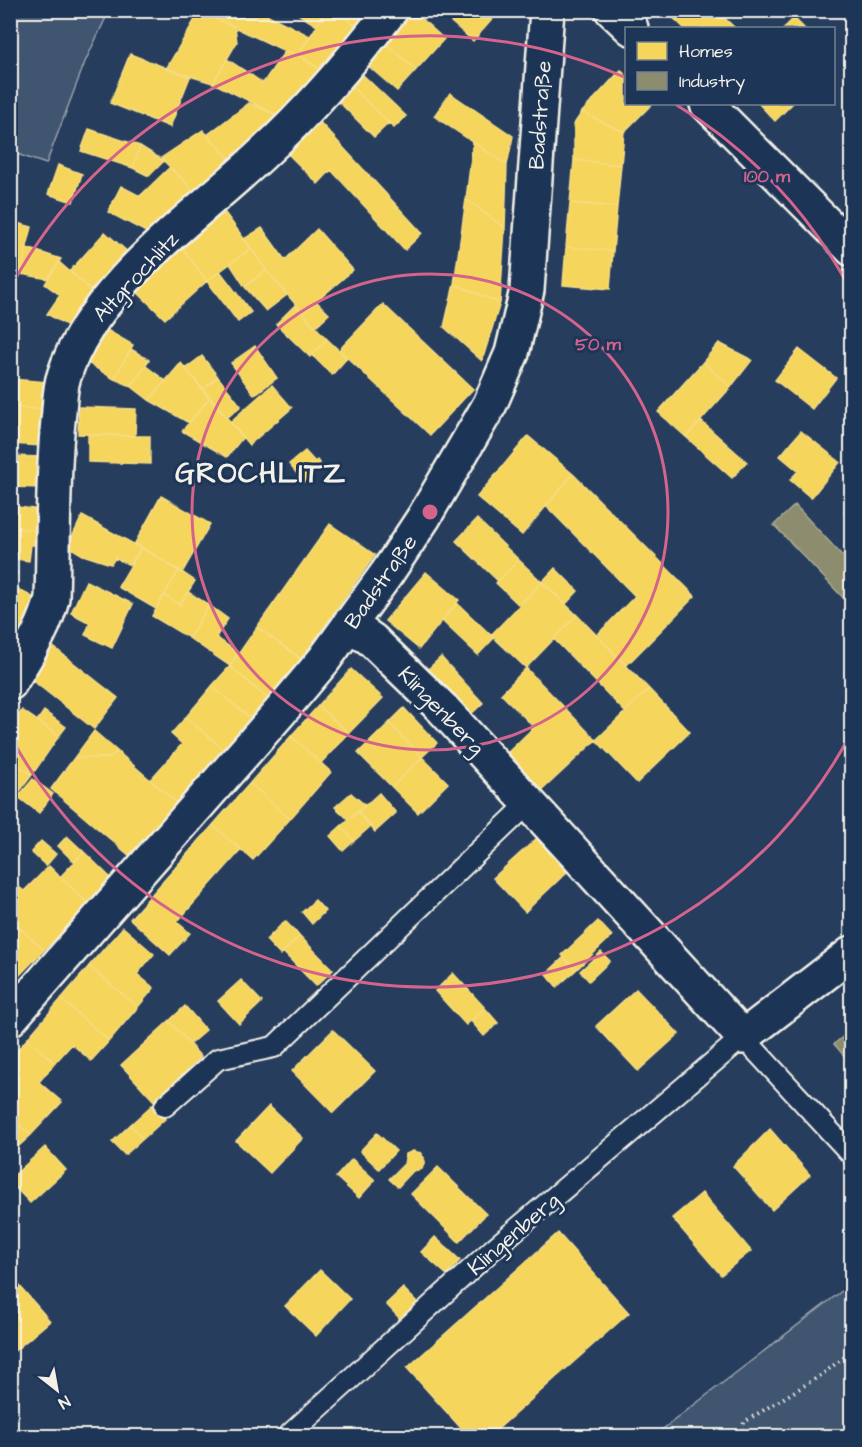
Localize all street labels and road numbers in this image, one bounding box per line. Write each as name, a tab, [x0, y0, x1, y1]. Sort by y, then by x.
street label: Badstraße	[521, 60, 560, 171]
street label: Altgrochlitz	[86, 225, 187, 330]
street label: Badstraße	[337, 528, 425, 635]
street label: Klingenberg	[390, 660, 491, 763]
street label: Klingenberg	[461, 1185, 567, 1284]

